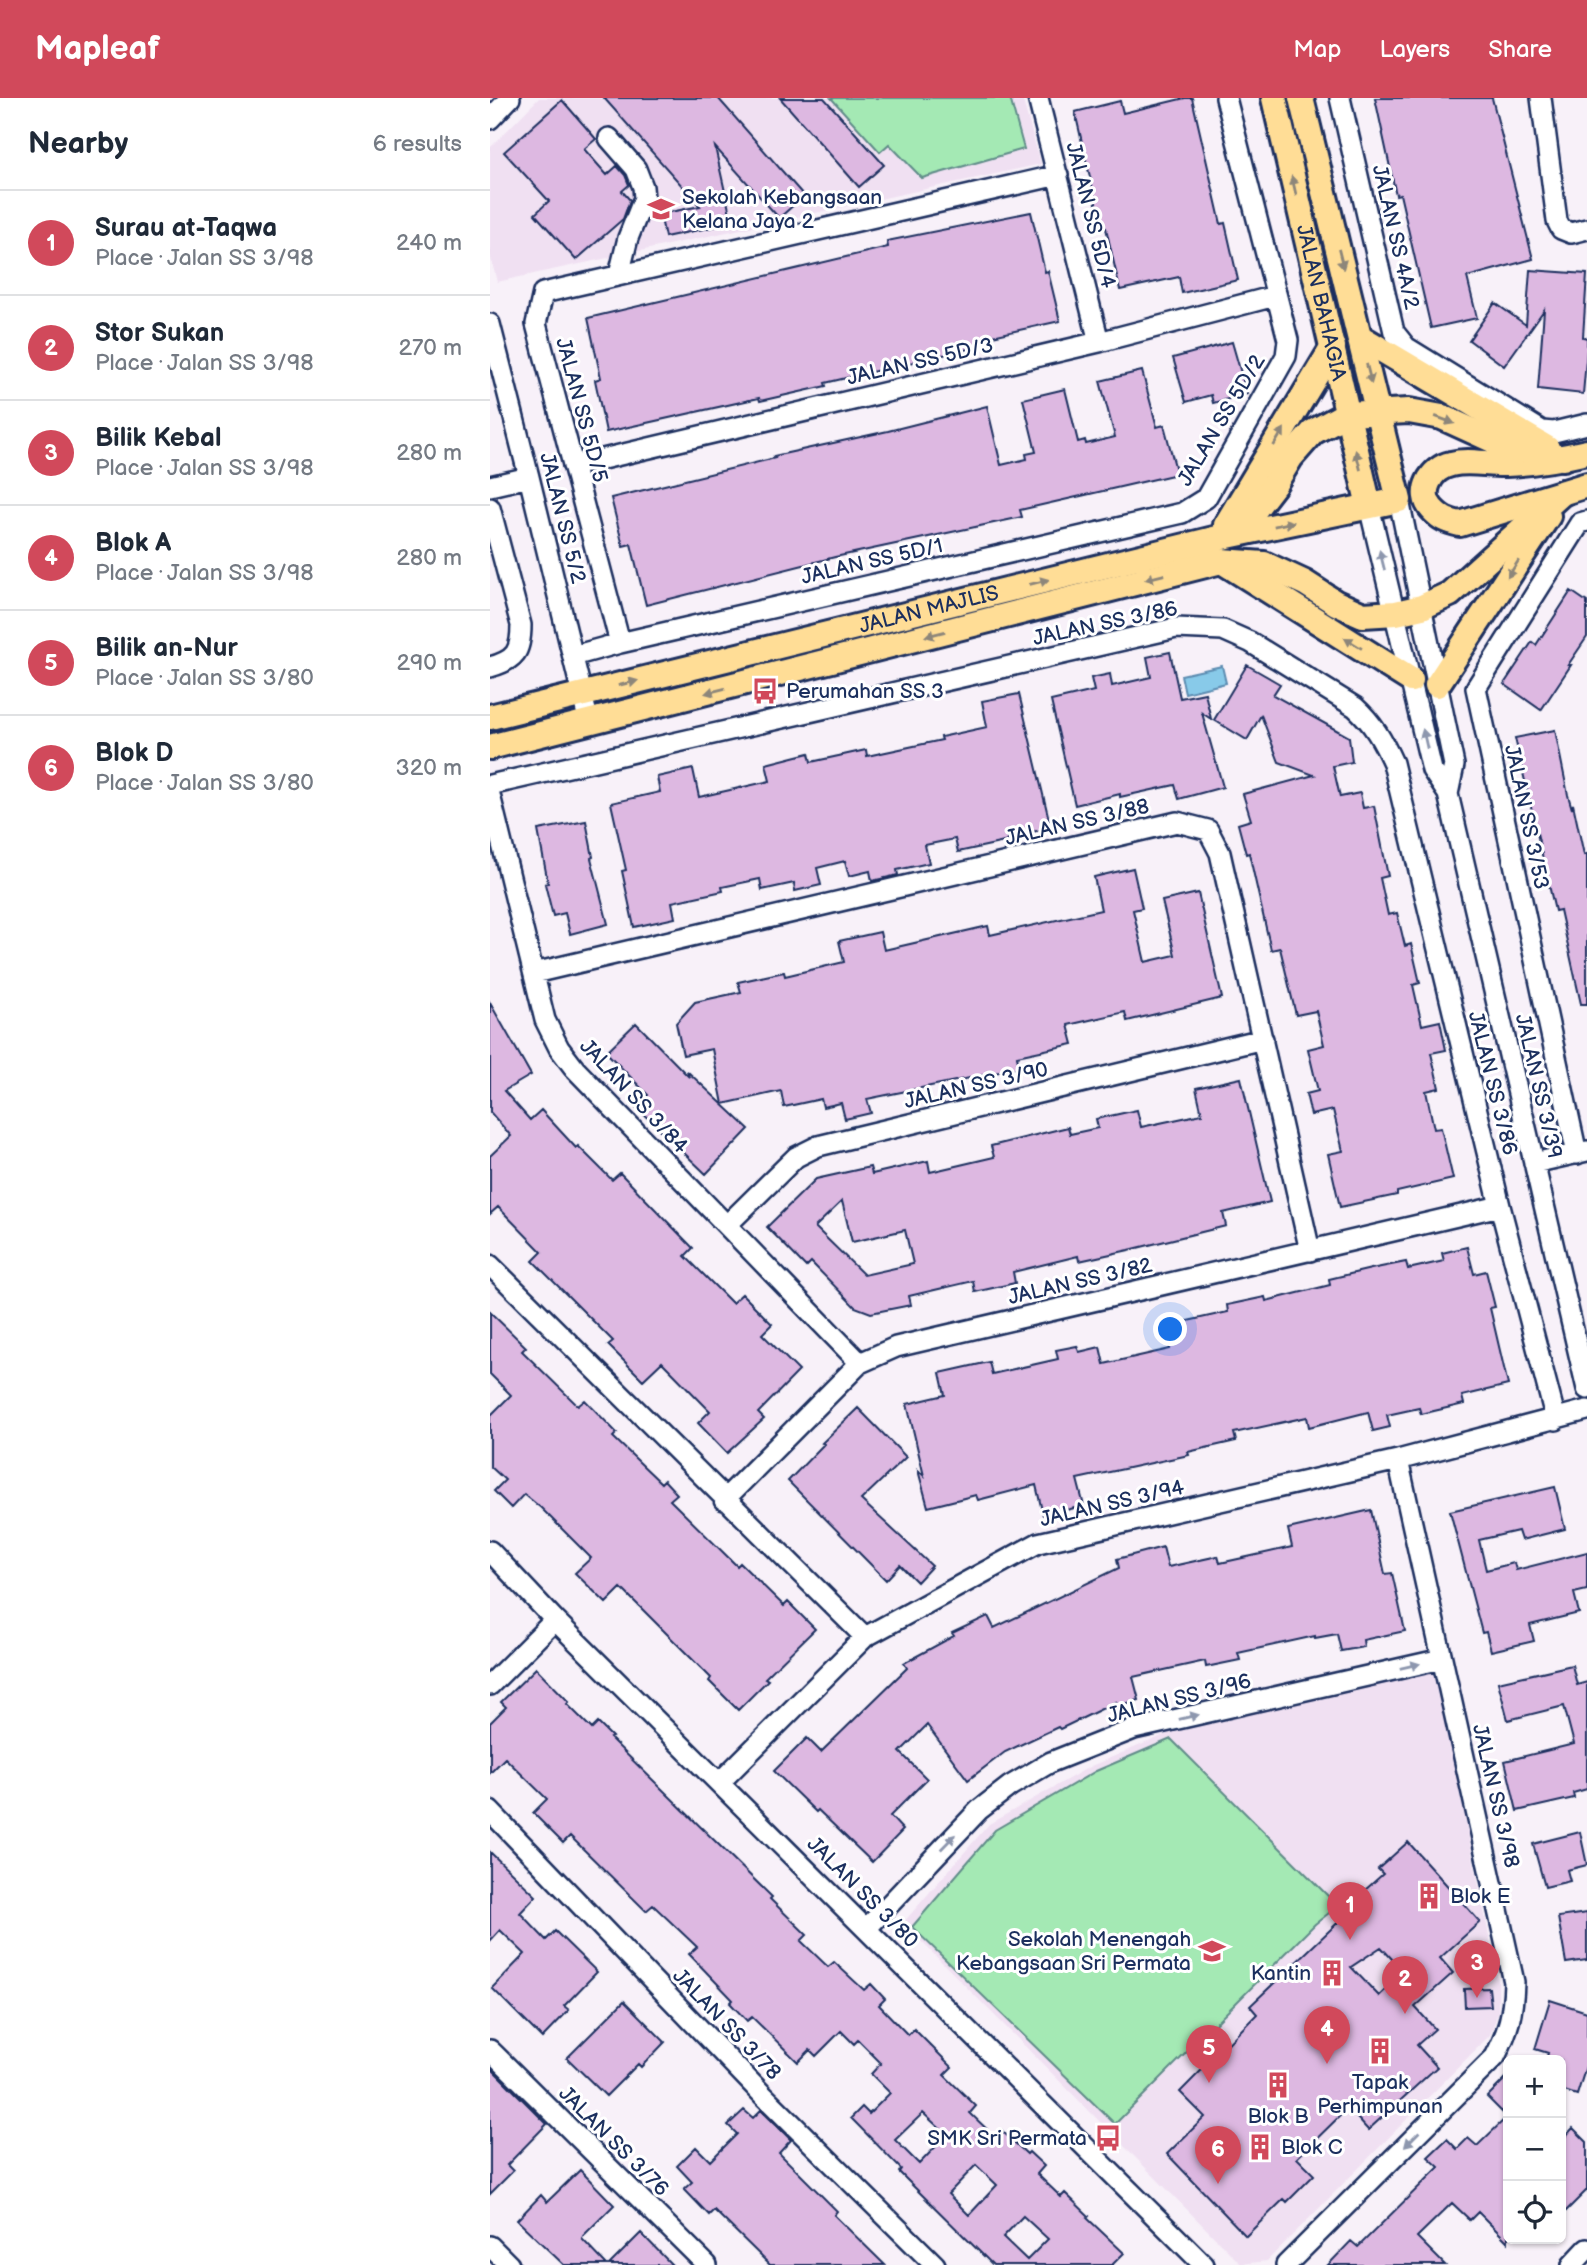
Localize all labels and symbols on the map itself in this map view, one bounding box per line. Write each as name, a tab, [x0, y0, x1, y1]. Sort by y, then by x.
street label: JALAN SS 5D/4	[1060, 140, 1121, 291]
street label: JALAN SS 4A/2	[1367, 162, 1424, 312]
one-way arrow	[1289, 175, 1300, 197]
place label: Sekolah Kebangsaan Kelana Jaya 2	[682, 185, 882, 234]
school or university icon: Sekolah Kebangsaan Kelana Jaya 2	[646, 194, 676, 224]
street label: JALAN BAHAGIA	[1291, 222, 1351, 383]
one-way arrow	[1336, 248, 1347, 270]
street label: JALAN SS 5D/3	[844, 332, 996, 390]
street label: JALAN SS 5D/5	[550, 335, 613, 485]
street label: JALAN SS 5D/2	[1172, 349, 1271, 491]
one-way arrow	[1364, 363, 1375, 385]
one-way arrow	[1435, 414, 1456, 425]
one-way arrow	[1272, 428, 1285, 447]
one-way arrow	[1352, 449, 1363, 471]
street label: JALAN SS 5/2	[534, 450, 591, 587]
one-way arrow	[1273, 519, 1295, 530]
street label: JALAN SS 5D/1	[799, 533, 945, 590]
one-way arrow	[1377, 549, 1388, 571]
one-way arrow	[1506, 559, 1519, 579]
one-way arrow	[1144, 573, 1165, 583]
one-way arrow	[1028, 576, 1050, 587]
street label: JALAN MAJLIS	[857, 580, 1001, 639]
street label: JALAN SS 3/86	[1030, 596, 1180, 651]
one-way arrow	[924, 629, 946, 640]
one-way arrow	[1344, 637, 1363, 650]
bus stop icon: Perumahan SS 3	[750, 676, 780, 706]
one-way arrow	[617, 677, 639, 688]
place label: Perumahan SS 3	[786, 679, 944, 704]
one-way arrow	[703, 686, 725, 697]
one-way arrow	[1419, 728, 1430, 750]
street label: JALAN SS 3/53	[1499, 742, 1554, 892]
street label: JALAN SS 3/88	[1003, 794, 1151, 851]
street label: JALAN SS 3/86	[1463, 1009, 1523, 1158]
street label: JALAN SS 3/39	[1510, 1012, 1567, 1161]
street label: JALAN SS 3/84	[574, 1034, 693, 1159]
street label: JALAN SS 3/90	[902, 1057, 1050, 1114]
street label: JALAN SS 3/82	[1006, 1253, 1155, 1310]
your location	[1153, 1312, 1187, 1346]
street label: JALAN SS 3/94	[1038, 1475, 1187, 1532]
one-way arrow	[1399, 1660, 1421, 1671]
street label: JALAN SS 3/96	[1105, 1669, 1254, 1728]
one-way arrow	[1178, 1711, 1200, 1722]
street label: JALAN SS 3/98	[1467, 1722, 1524, 1870]
street label: JALAN SS 3/80	[802, 1832, 923, 1953]
one-way arrow	[940, 1834, 956, 1851]
building icon: Blok E	[1414, 1881, 1444, 1911]
pin: 1	[1327, 1882, 1373, 1940]
place label: Blok E	[1450, 1884, 1511, 1909]
place label: Sekolah Menengah Kebangsaan Sri Permata	[956, 1927, 1191, 1976]
school or university icon: Sekolah Menengah Kebangsaan Sri Permata	[1197, 1936, 1227, 1966]
pin: 3	[1454, 1940, 1500, 1998]
pin: 2	[1382, 1956, 1428, 2014]
building icon: Kantin	[1317, 1958, 1347, 1988]
place label: Kantin	[1251, 1961, 1311, 1986]
street label: JALAN SS 3/78	[667, 1964, 786, 2085]
pin: 4	[1304, 2006, 1350, 2064]
pin: 5	[1186, 2025, 1232, 2083]
building icon: Tapak Perhimpunan	[1365, 2036, 1395, 2066]
building icon: Blok B	[1263, 2070, 1293, 2100]
place label: Tapak Perhimpunan	[1317, 2070, 1443, 2119]
street label: JALAN SS 3/76	[553, 2081, 674, 2202]
place label: Blok B	[1247, 2104, 1309, 2129]
bus stop icon: SMK Sri Permata	[1093, 2123, 1123, 2153]
place label: SMK Sri Permata	[927, 2126, 1087, 2151]
pin: 6	[1195, 2126, 1241, 2184]
one-way arrow	[1404, 2131, 1421, 2147]
building icon: Blok C	[1245, 2132, 1275, 2162]
place label: Blok C	[1281, 2135, 1343, 2160]

